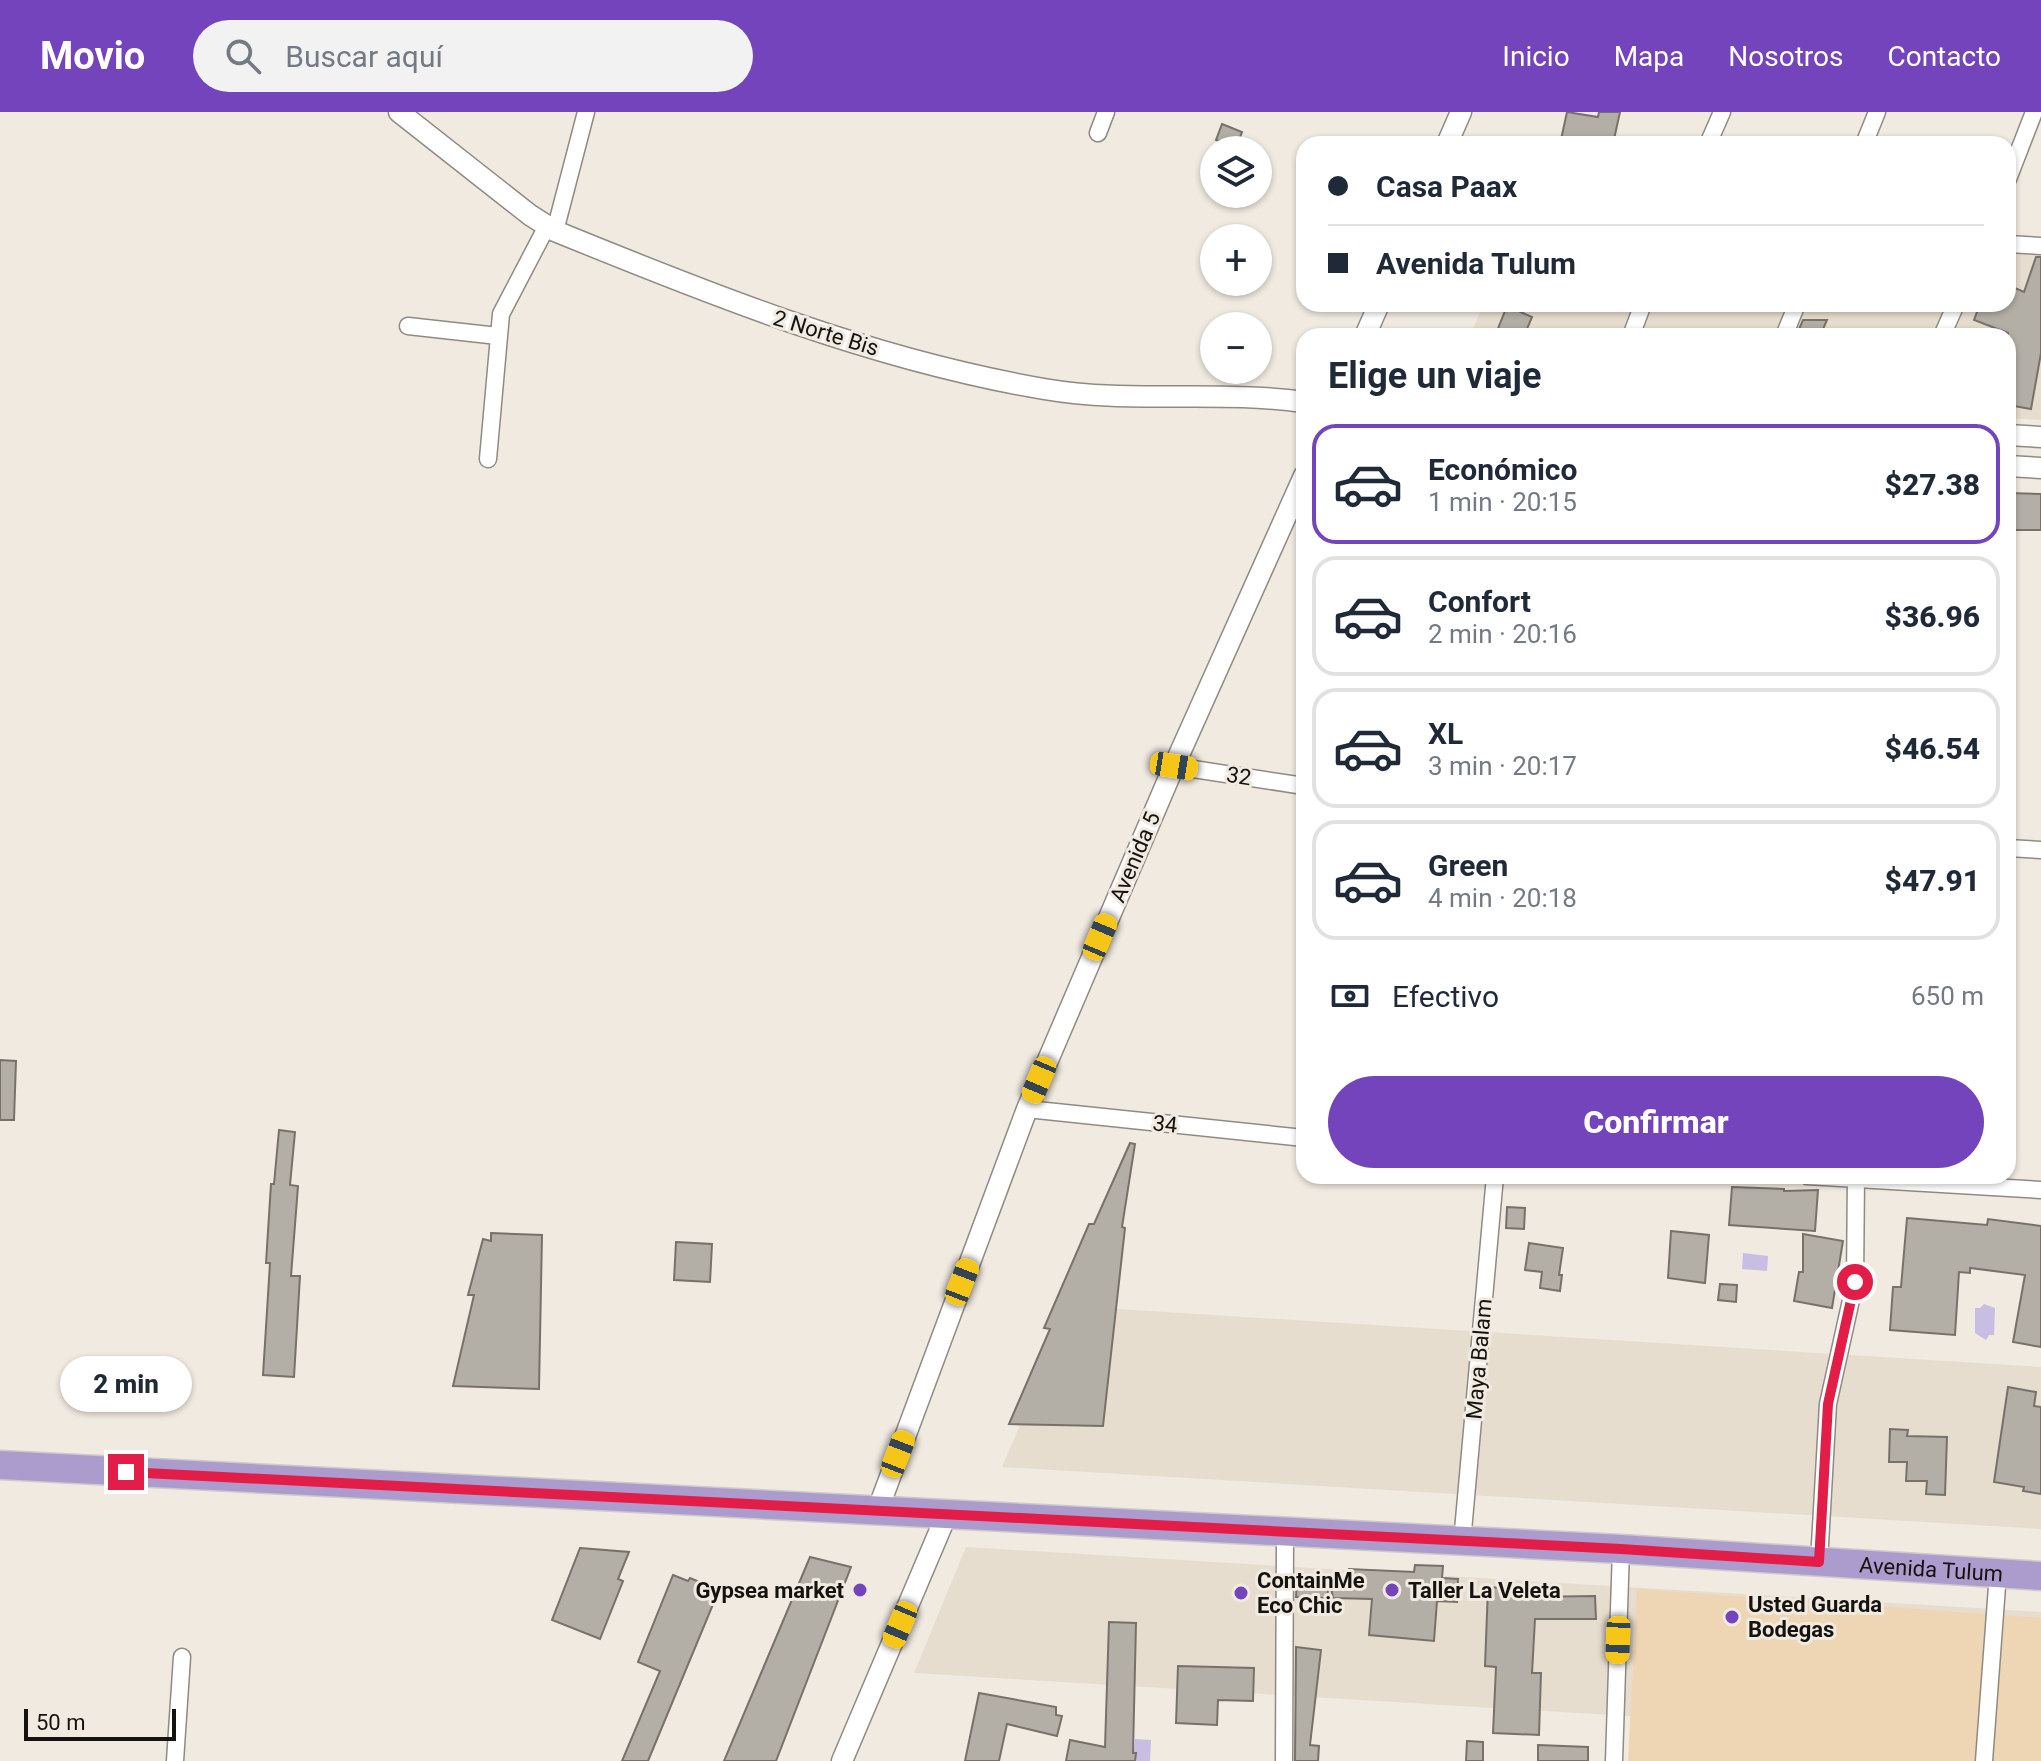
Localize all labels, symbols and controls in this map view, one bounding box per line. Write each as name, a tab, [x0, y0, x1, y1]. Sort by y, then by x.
search box	[193, 20, 753, 92]
text: Movio	[40, 34, 145, 78]
icon: search	[221, 34, 265, 78]
text: Buscar aquí	[285, 39, 443, 74]
text: Inicio	[1502, 40, 1570, 73]
text: Mapa	[1614, 40, 1684, 73]
text: Nosotros	[1728, 40, 1843, 73]
text: Contacto	[1887, 40, 2001, 73]
map controls	[1200, 136, 1272, 384]
button: layers	[1200, 136, 1272, 208]
text: Casa Paax	[1376, 169, 1517, 204]
button: +	[1200, 224, 1272, 296]
text: Avenida Tulum	[1376, 246, 1576, 281]
street label: 2 Norte Bis	[770, 305, 882, 361]
button: −	[1200, 312, 1272, 384]
text: Elige un viaje	[1328, 355, 1541, 397]
icon: car	[1332, 448, 1404, 520]
text: Económico	[1428, 452, 1577, 487]
text: $27.38	[1885, 467, 1980, 502]
text: 1 min · 20:15	[1428, 487, 1577, 517]
icon: car	[1332, 580, 1404, 652]
text: Confort	[1428, 584, 1531, 619]
text: $36.96	[1885, 599, 1980, 634]
text: 2 min · 20:16	[1428, 619, 1577, 649]
icon: car	[1332, 712, 1404, 784]
text: XL	[1428, 716, 1463, 751]
text: $46.54	[1885, 731, 1980, 766]
car	[1148, 750, 1200, 782]
text: 3 min · 20:17	[1428, 751, 1577, 781]
street label: 32	[1225, 762, 1253, 790]
street label: Avenida 5	[1105, 808, 1165, 906]
icon: car	[1332, 844, 1404, 916]
text: Green	[1428, 848, 1508, 883]
text: $47.91	[1885, 863, 1980, 898]
text: 4 min · 20:18	[1428, 883, 1577, 913]
car	[1080, 910, 1120, 964]
icon: cash	[1328, 974, 1372, 1018]
text: Efectivo	[1392, 979, 1499, 1014]
text: 650 m	[1911, 981, 1984, 1011]
car	[1019, 1053, 1059, 1107]
button: Confirmar	[1328, 1076, 1984, 1168]
street label: 34	[1151, 1110, 1179, 1138]
car	[942, 1255, 982, 1309]
route start	[1837, 1264, 1873, 1300]
street label: Maya Balam	[1461, 1298, 1497, 1420]
callout: 2 min	[60, 1356, 192, 1412]
text: 2 min	[93, 1369, 159, 1399]
car	[878, 1427, 918, 1481]
route end	[108, 1454, 144, 1490]
street label: Avenida Tulum	[1859, 1552, 2004, 1586]
place label: ContainMe Eco Chic	[1257, 1568, 1365, 1618]
place label: Gypsea market	[695, 1578, 845, 1603]
place label: Taller La Veleta	[1408, 1578, 1561, 1603]
marker: Gypsea market	[851, 1581, 869, 1599]
marker: Taller La Veleta	[1383, 1581, 1401, 1599]
marker: ContainMe Eco Chic	[1232, 1584, 1250, 1602]
place label: Usted Guarda Bodegas	[1748, 1592, 1882, 1642]
car	[880, 1598, 920, 1652]
marker: Usted Guarda Bodegas	[1723, 1608, 1741, 1626]
car	[1605, 1616, 1631, 1664]
scale bar	[24, 1705, 176, 1741]
text: 50 m	[36, 1710, 85, 1735]

